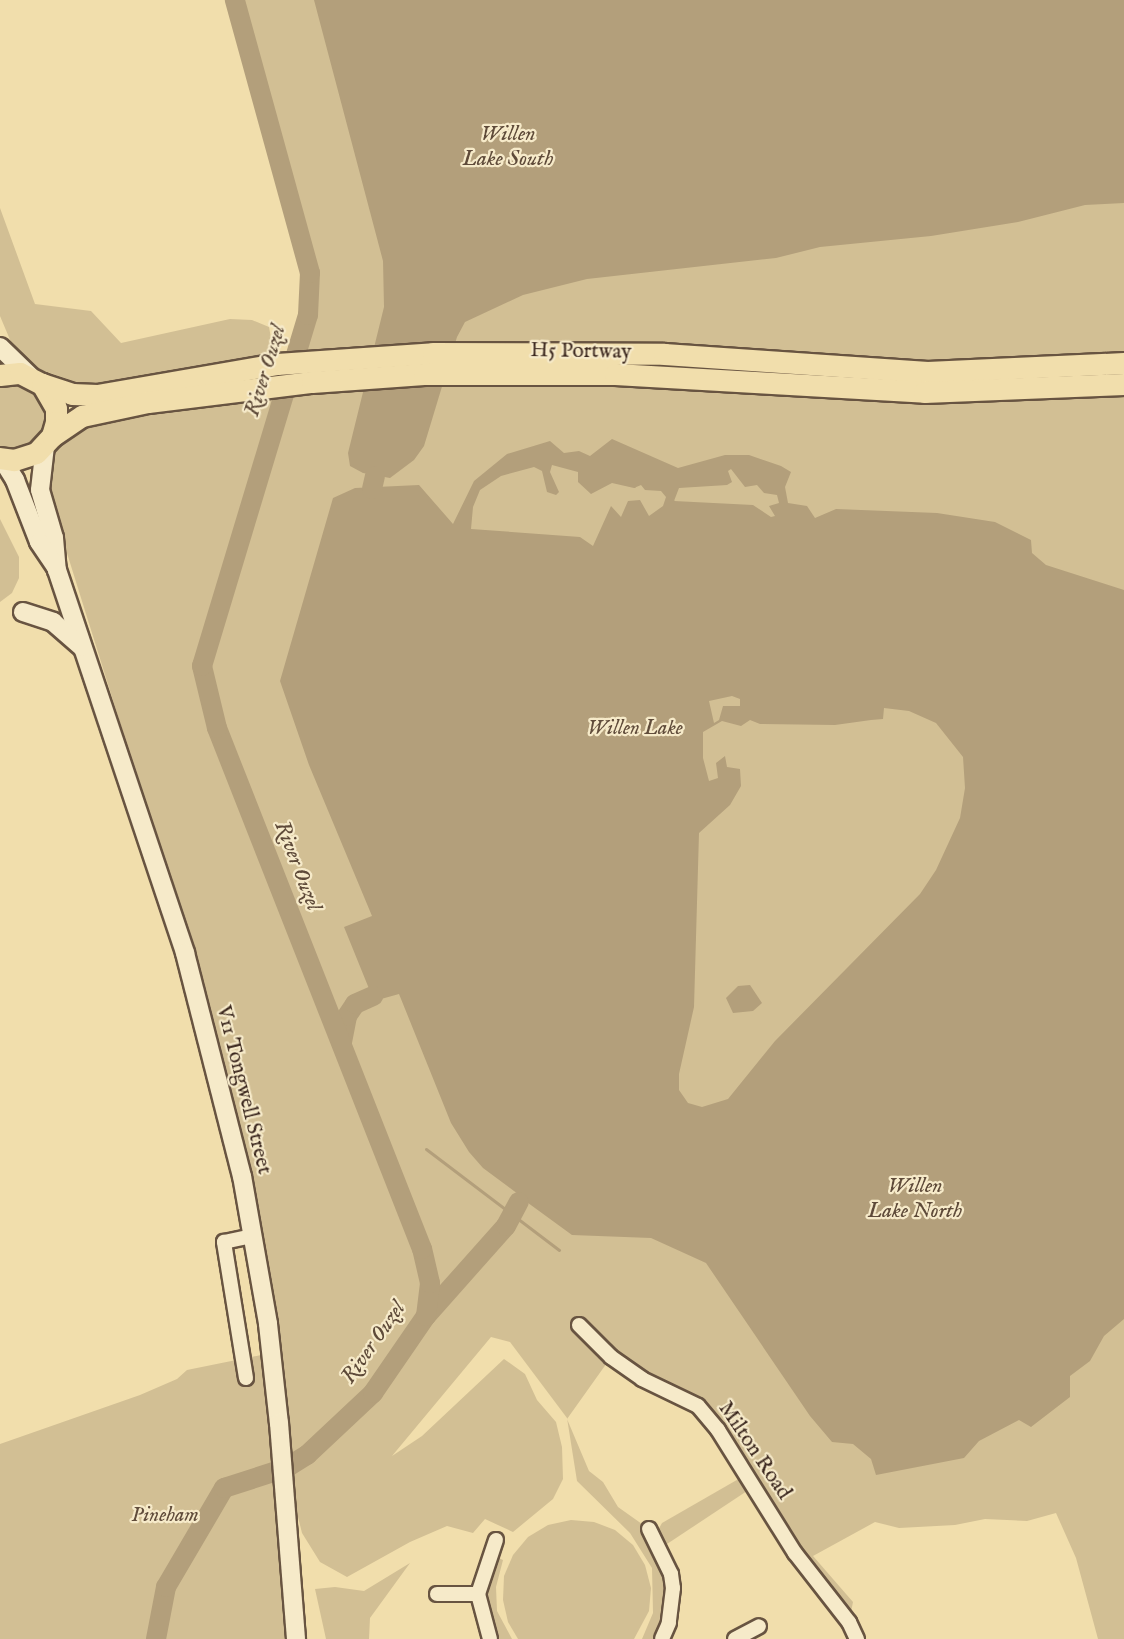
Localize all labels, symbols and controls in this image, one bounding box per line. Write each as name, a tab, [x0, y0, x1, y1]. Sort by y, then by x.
water label: Willen Lake South	[463, 121, 553, 172]
water label: River Ouzel	[240, 322, 292, 420]
street label: H5 Portway	[530, 339, 632, 365]
park label: Willen Lake	[587, 716, 683, 742]
water label: River Ouzel	[268, 817, 326, 915]
street label: V11 Tongwell Street	[210, 1003, 276, 1177]
water label: Willen Lake North	[868, 1173, 962, 1224]
water label: River Ouzel	[336, 1297, 412, 1389]
street label: Milton Road	[712, 1397, 796, 1505]
park label: Pineham	[131, 1503, 199, 1529]

